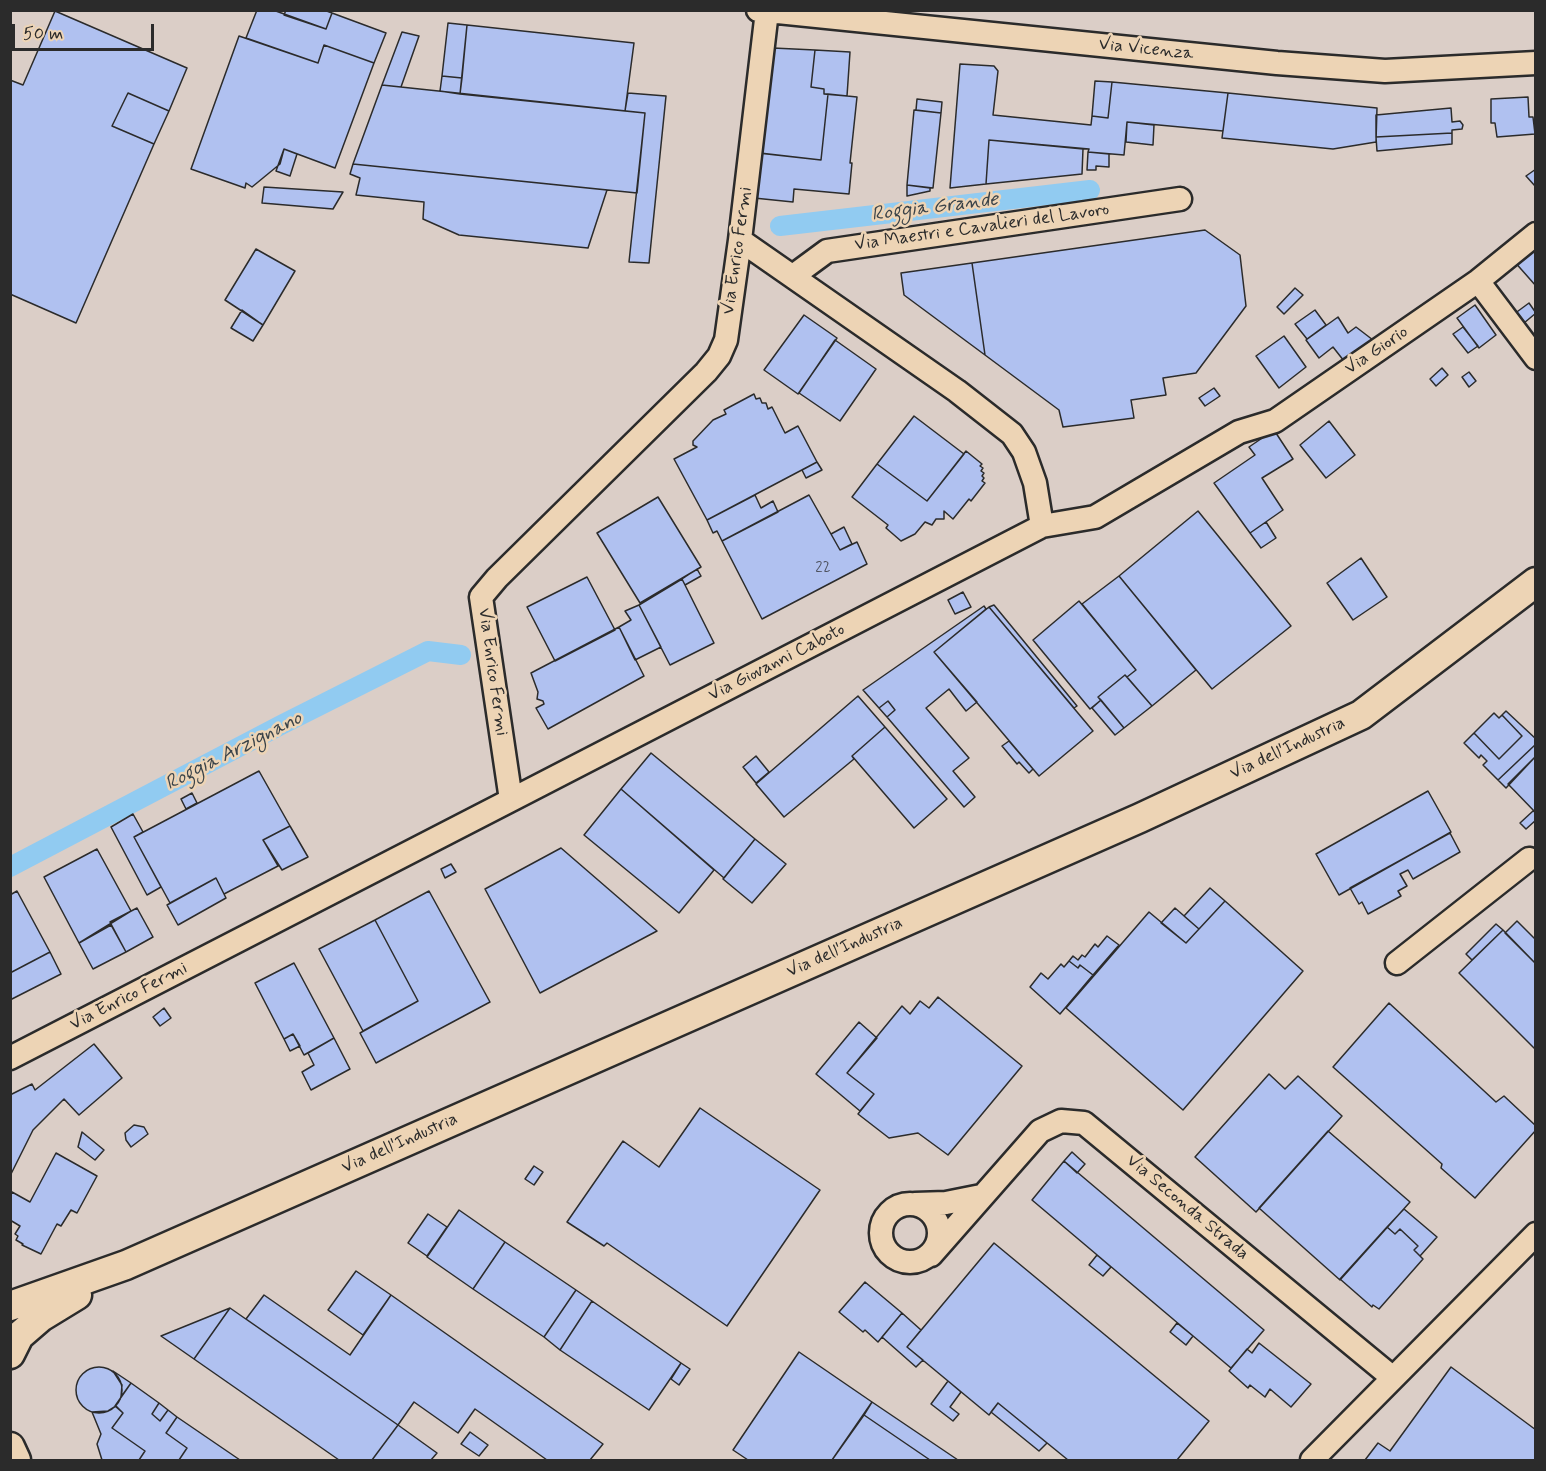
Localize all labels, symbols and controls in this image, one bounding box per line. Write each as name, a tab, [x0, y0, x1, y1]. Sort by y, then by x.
scale bar	[15, 12, 158, 50]
text: 50 m	[23, 22, 63, 46]
street label: Via Vicenza	[1097, 34, 1195, 66]
street label: Via Enrico Fermi	[718, 186, 758, 316]
water label: Roggia Grande	[870, 188, 1000, 228]
street label: Via Maestri e Cavalieri del Lavoro	[853, 199, 1111, 257]
street label: Via Giorio	[1341, 322, 1413, 380]
house number: 22	[815, 560, 831, 578]
street label: Via Enrico Fermi	[472, 607, 512, 737]
street label: Via Giovanni Caboto	[705, 619, 849, 707]
water label: Roggia Arzignano	[162, 707, 306, 797]
street label: Via dell'Industria	[1227, 713, 1349, 785]
street label: Via dell'Industria	[784, 913, 906, 983]
street label: Via Enrico Fermi	[67, 958, 191, 1036]
street label: Via dell'Industria	[339, 1109, 461, 1179]
street label: Via Seconda Strada	[1121, 1150, 1253, 1266]

